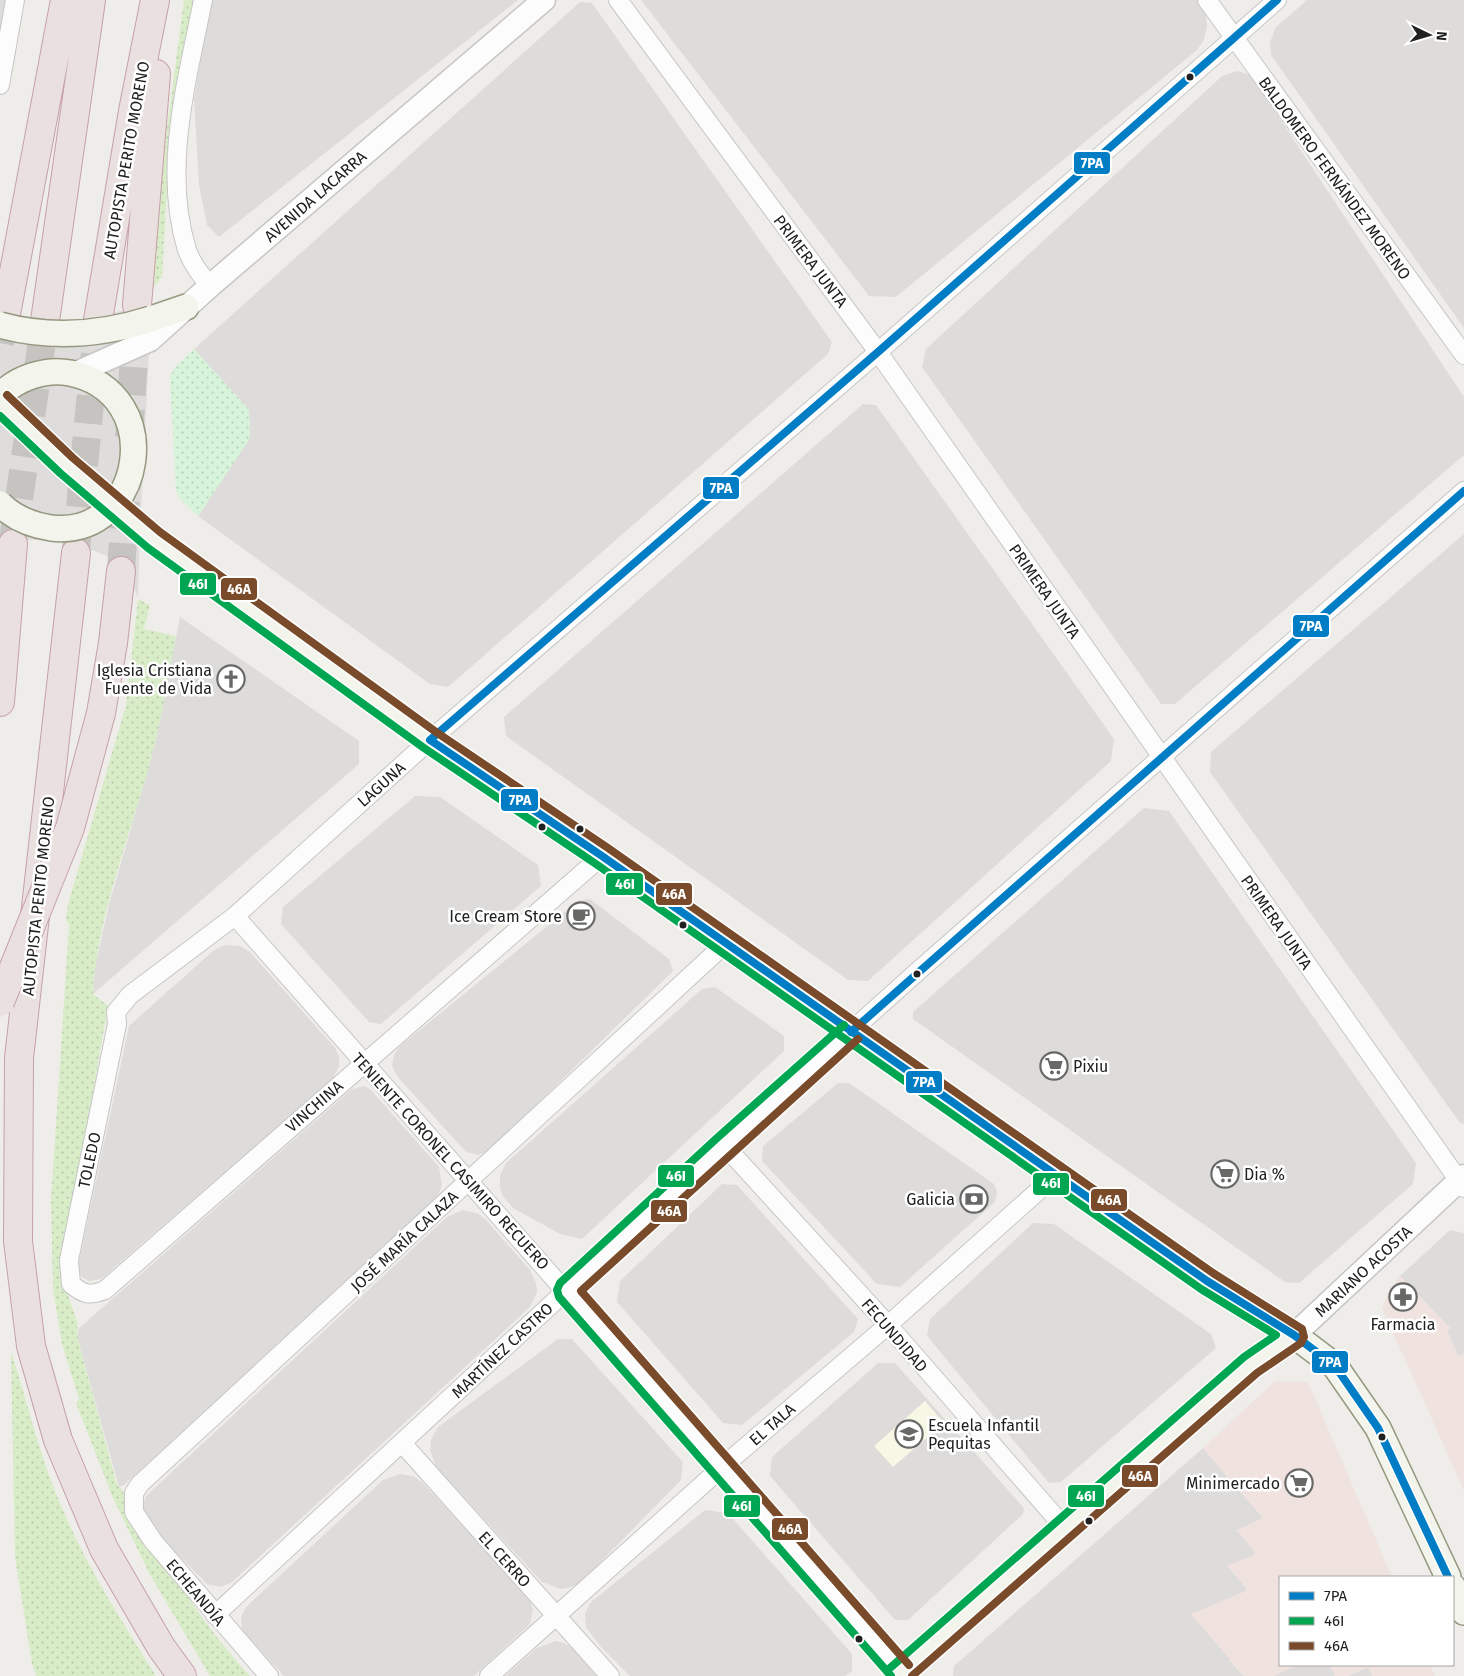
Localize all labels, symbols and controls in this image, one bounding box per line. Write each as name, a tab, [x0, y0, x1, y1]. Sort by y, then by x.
north arrow	[1404, 10, 1454, 60]
text: N	[1433, 31, 1450, 41]
street label: AUTOPISTA PERITO MORENO	[100, 60, 153, 260]
unlabelled marker	[1185, 72, 1195, 82]
street label: BALDOMERO FERNÁNDEZ MORENO	[1255, 73, 1415, 283]
street label: AVENIDA LACARRA	[260, 146, 371, 246]
line badge: 7PA	[1073, 151, 1111, 175]
text: 7PA	[1081, 155, 1104, 172]
street label: PRIMERA JUNTA	[770, 211, 852, 312]
line badge: 7PA	[702, 476, 740, 500]
text: 7PA	[710, 480, 733, 497]
street label: PRIMERA JUNTA	[1005, 540, 1085, 643]
line badge: 46I	[179, 572, 217, 596]
text: 46I	[188, 576, 208, 593]
line badge: 46A	[220, 577, 258, 601]
text: 46A	[227, 581, 252, 598]
line badge: 7PA	[1292, 614, 1330, 638]
text: 7PA	[1300, 618, 1323, 635]
place label: Iglesia Cristiana Fuente de Vida	[97, 661, 212, 698]
church icon: Iglesia Cristiana Fuente de Vida	[216, 664, 246, 694]
street label: LAGUNA	[354, 757, 410, 811]
line badge: 7PA	[500, 788, 539, 812]
text: 7PA	[509, 792, 532, 809]
street label: AUTOPISTA PERITO MORENO	[19, 795, 58, 997]
unlabelled marker	[537, 822, 547, 832]
unlabelled marker	[575, 824, 585, 834]
street label: PRIMERA JUNTA	[1237, 871, 1317, 974]
line badge: 46I	[605, 872, 644, 896]
text: 46I	[615, 876, 635, 893]
line badge: 46A	[655, 882, 693, 906]
text: 46A	[662, 886, 687, 903]
cafe icon: Ice Cream Store	[566, 901, 596, 931]
place label: Ice Cream Store	[449, 907, 562, 926]
unlabelled marker	[678, 920, 688, 930]
unlabelled marker	[912, 969, 922, 979]
street label: TENIENTE CORONEL CASIMIRO RECUERO	[348, 1049, 553, 1274]
supermarket icon: Pixiu	[1039, 1051, 1069, 1081]
place label: Pixiu	[1073, 1057, 1108, 1076]
line badge: 7PA	[905, 1070, 943, 1094]
text: 7PA	[913, 1074, 936, 1091]
street label: VINCHINA	[282, 1076, 347, 1136]
street label: TOLEDO	[74, 1130, 105, 1190]
supermarket icon: Dia %	[1210, 1159, 1240, 1189]
line badge: 46I	[657, 1164, 695, 1188]
place label: Dia %	[1244, 1165, 1285, 1184]
text: 46I	[666, 1168, 686, 1185]
line badge: 46I	[1032, 1172, 1070, 1196]
text: 46I	[1041, 1175, 1061, 1192]
bank icon: Galicia	[959, 1184, 989, 1214]
street label: JOSÉ MARÍA CALAZA	[346, 1185, 463, 1296]
line badge: 46A	[1090, 1188, 1128, 1212]
place label: Galicia	[906, 1190, 955, 1209]
text: 46A	[1097, 1192, 1122, 1209]
line badge: 46A	[650, 1199, 688, 1223]
text: 46A	[657, 1203, 682, 1220]
street label: MARIANO ACOSTA	[1311, 1221, 1416, 1321]
pharmacy icon: Farmacia	[1388, 1282, 1418, 1312]
street label: FECUNDIDAD	[858, 1295, 932, 1376]
street label: MARTÍNEZ CASTRO	[447, 1298, 557, 1402]
place label: Farmacia	[1370, 1315, 1436, 1334]
line badge: 7PA	[1311, 1350, 1349, 1374]
text: 7PA	[1319, 1354, 1342, 1371]
street label: EL TALA	[746, 1399, 800, 1449]
place label: Escuela Infantil Pequitas	[928, 1416, 1039, 1453]
school or university icon: Escuela Infantil Pequitas	[894, 1419, 924, 1449]
unlabelled marker	[1377, 1432, 1387, 1442]
line badge: 46A	[1121, 1464, 1159, 1488]
text: 46A	[1128, 1468, 1153, 1485]
supermarket icon: Minimercado	[1284, 1468, 1314, 1498]
place label: Minimercado	[1186, 1474, 1280, 1493]
line badge: 46I	[1067, 1484, 1105, 1508]
text: 46I	[1076, 1488, 1096, 1505]
line badge: 46I	[723, 1494, 761, 1518]
text: 46I	[732, 1498, 752, 1515]
unlabelled marker	[1084, 1516, 1094, 1526]
line badge: 46A	[771, 1517, 809, 1541]
text: 46A	[778, 1521, 803, 1538]
street label: EL CERRO	[475, 1527, 535, 1591]
street label: ECHEANDÍA	[162, 1555, 230, 1630]
legend	[1279, 1576, 1454, 1666]
text: 7PA	[1324, 1587, 1347, 1605]
text: 46I	[1324, 1612, 1344, 1630]
unlabelled marker	[854, 1634, 864, 1644]
text: 46A	[1324, 1637, 1349, 1655]

